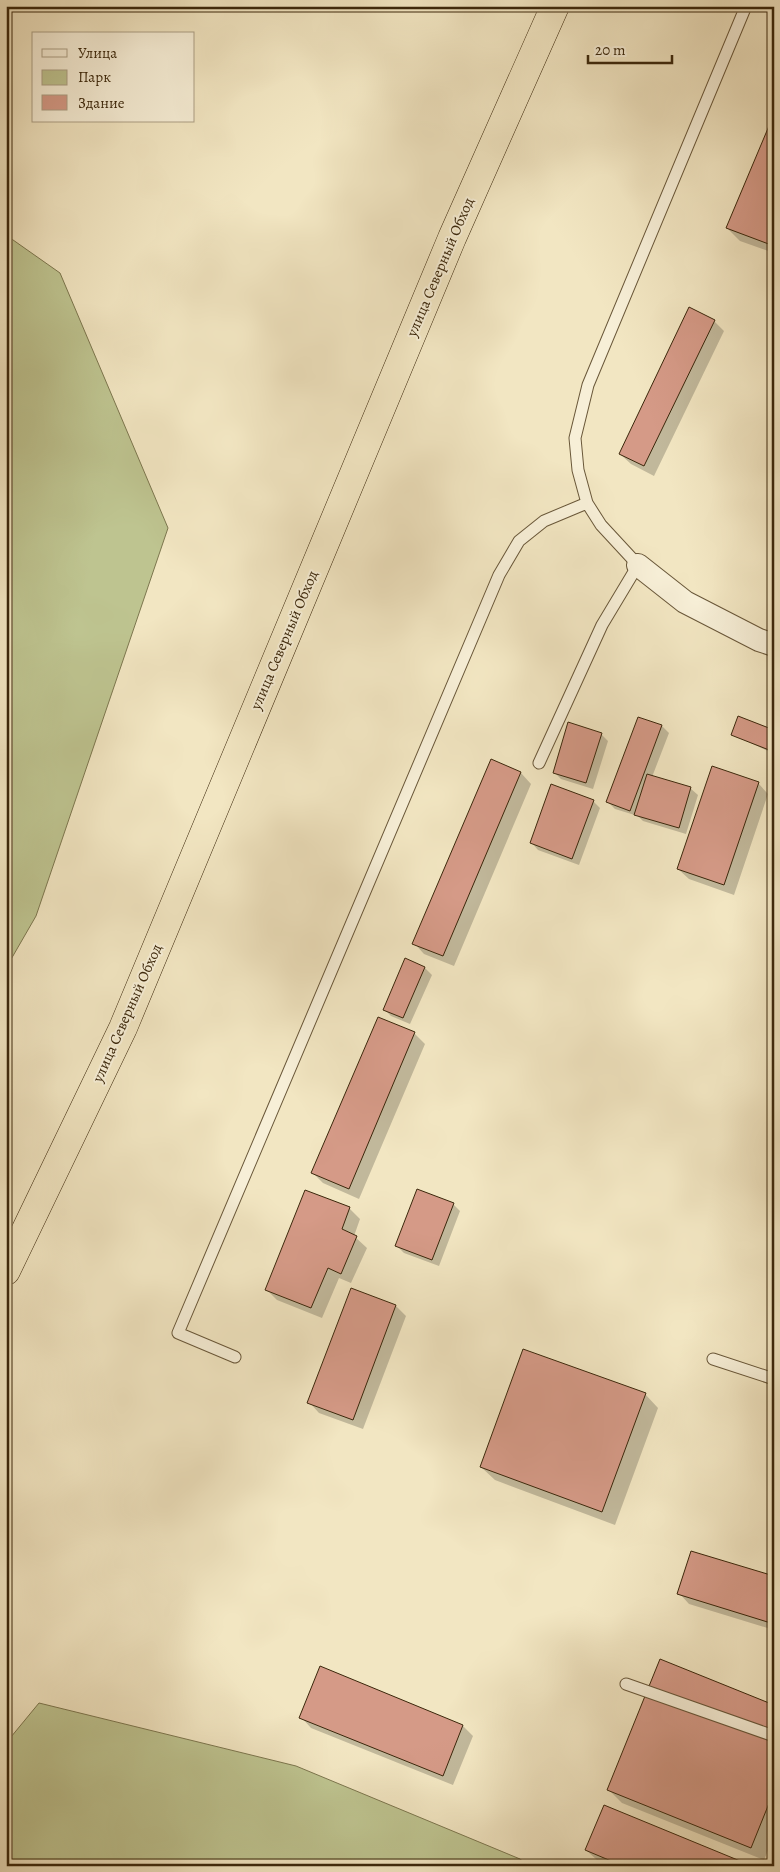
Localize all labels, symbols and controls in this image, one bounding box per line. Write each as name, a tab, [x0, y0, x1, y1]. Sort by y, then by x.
legend	[32, 32, 195, 122]
scale bar	[588, 32, 671, 64]
text: 20 m	[595, 40, 626, 60]
text: Улица	[78, 43, 117, 63]
text: Парк	[78, 67, 111, 87]
text: Здание	[78, 93, 125, 113]
street label: улица Северный Обход	[401, 194, 478, 341]
street label: улица Северный Обход	[245, 567, 322, 714]
street label: улица Северный Обход	[87, 941, 167, 1086]

